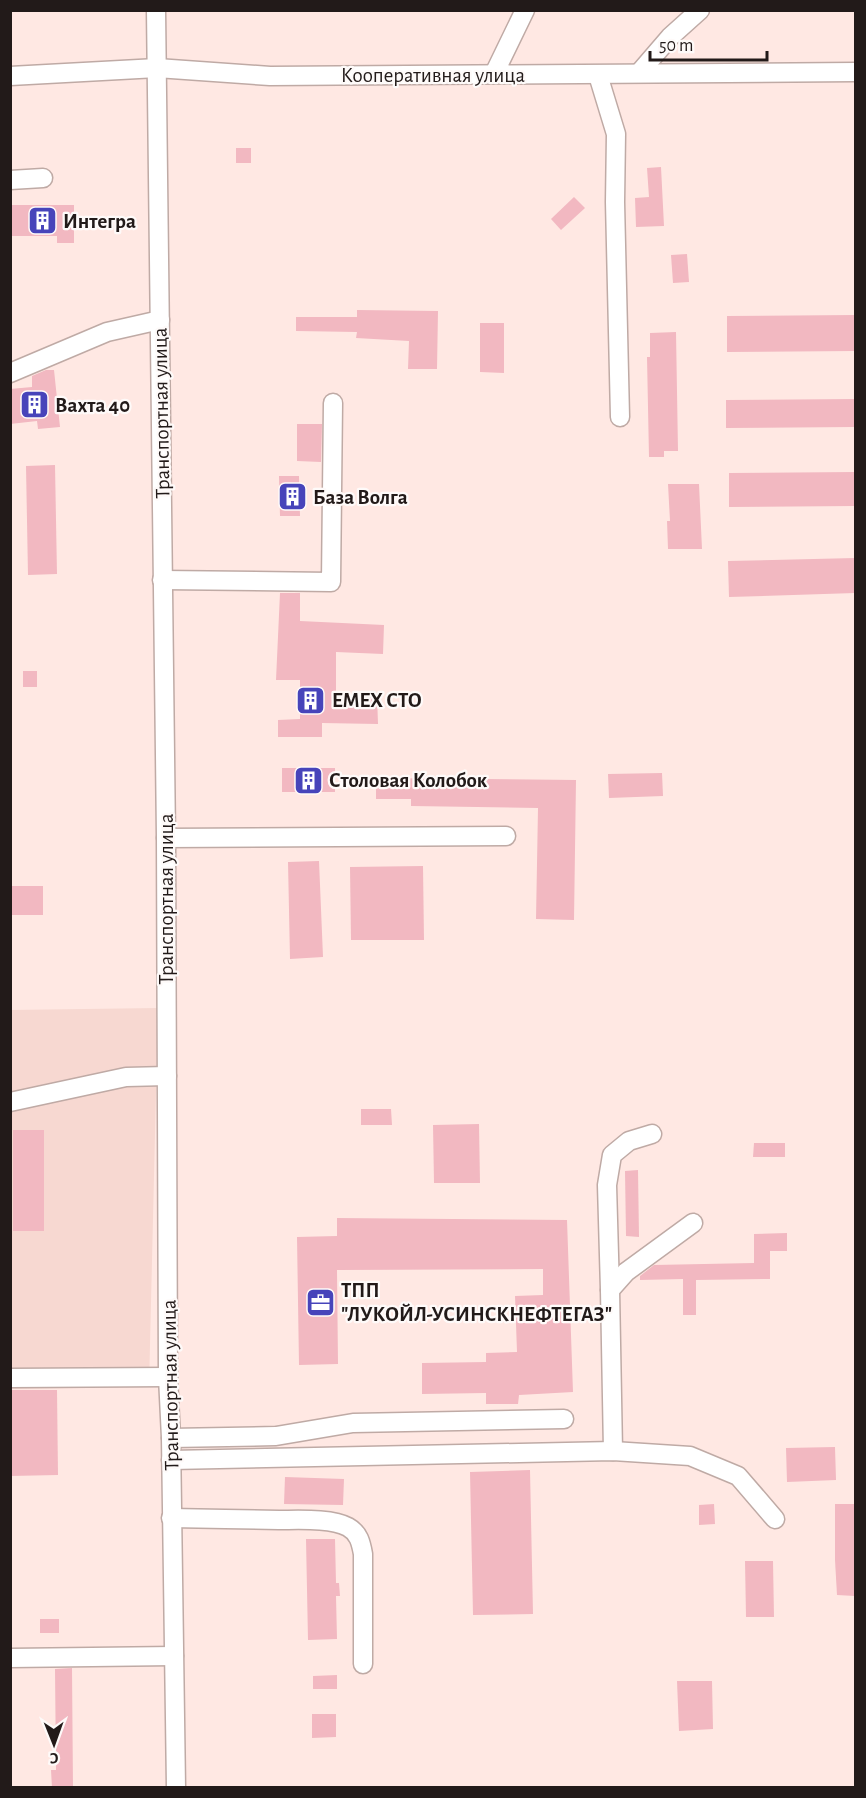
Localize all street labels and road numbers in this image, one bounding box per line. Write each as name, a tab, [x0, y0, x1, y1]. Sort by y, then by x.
street label: Кооперативная улица	[341, 65, 526, 86]
street label: Транспортная улица	[150, 327, 173, 499]
street label: Транспортная улица	[156, 813, 177, 985]
street label: Транспортная улица	[159, 1299, 182, 1471]

